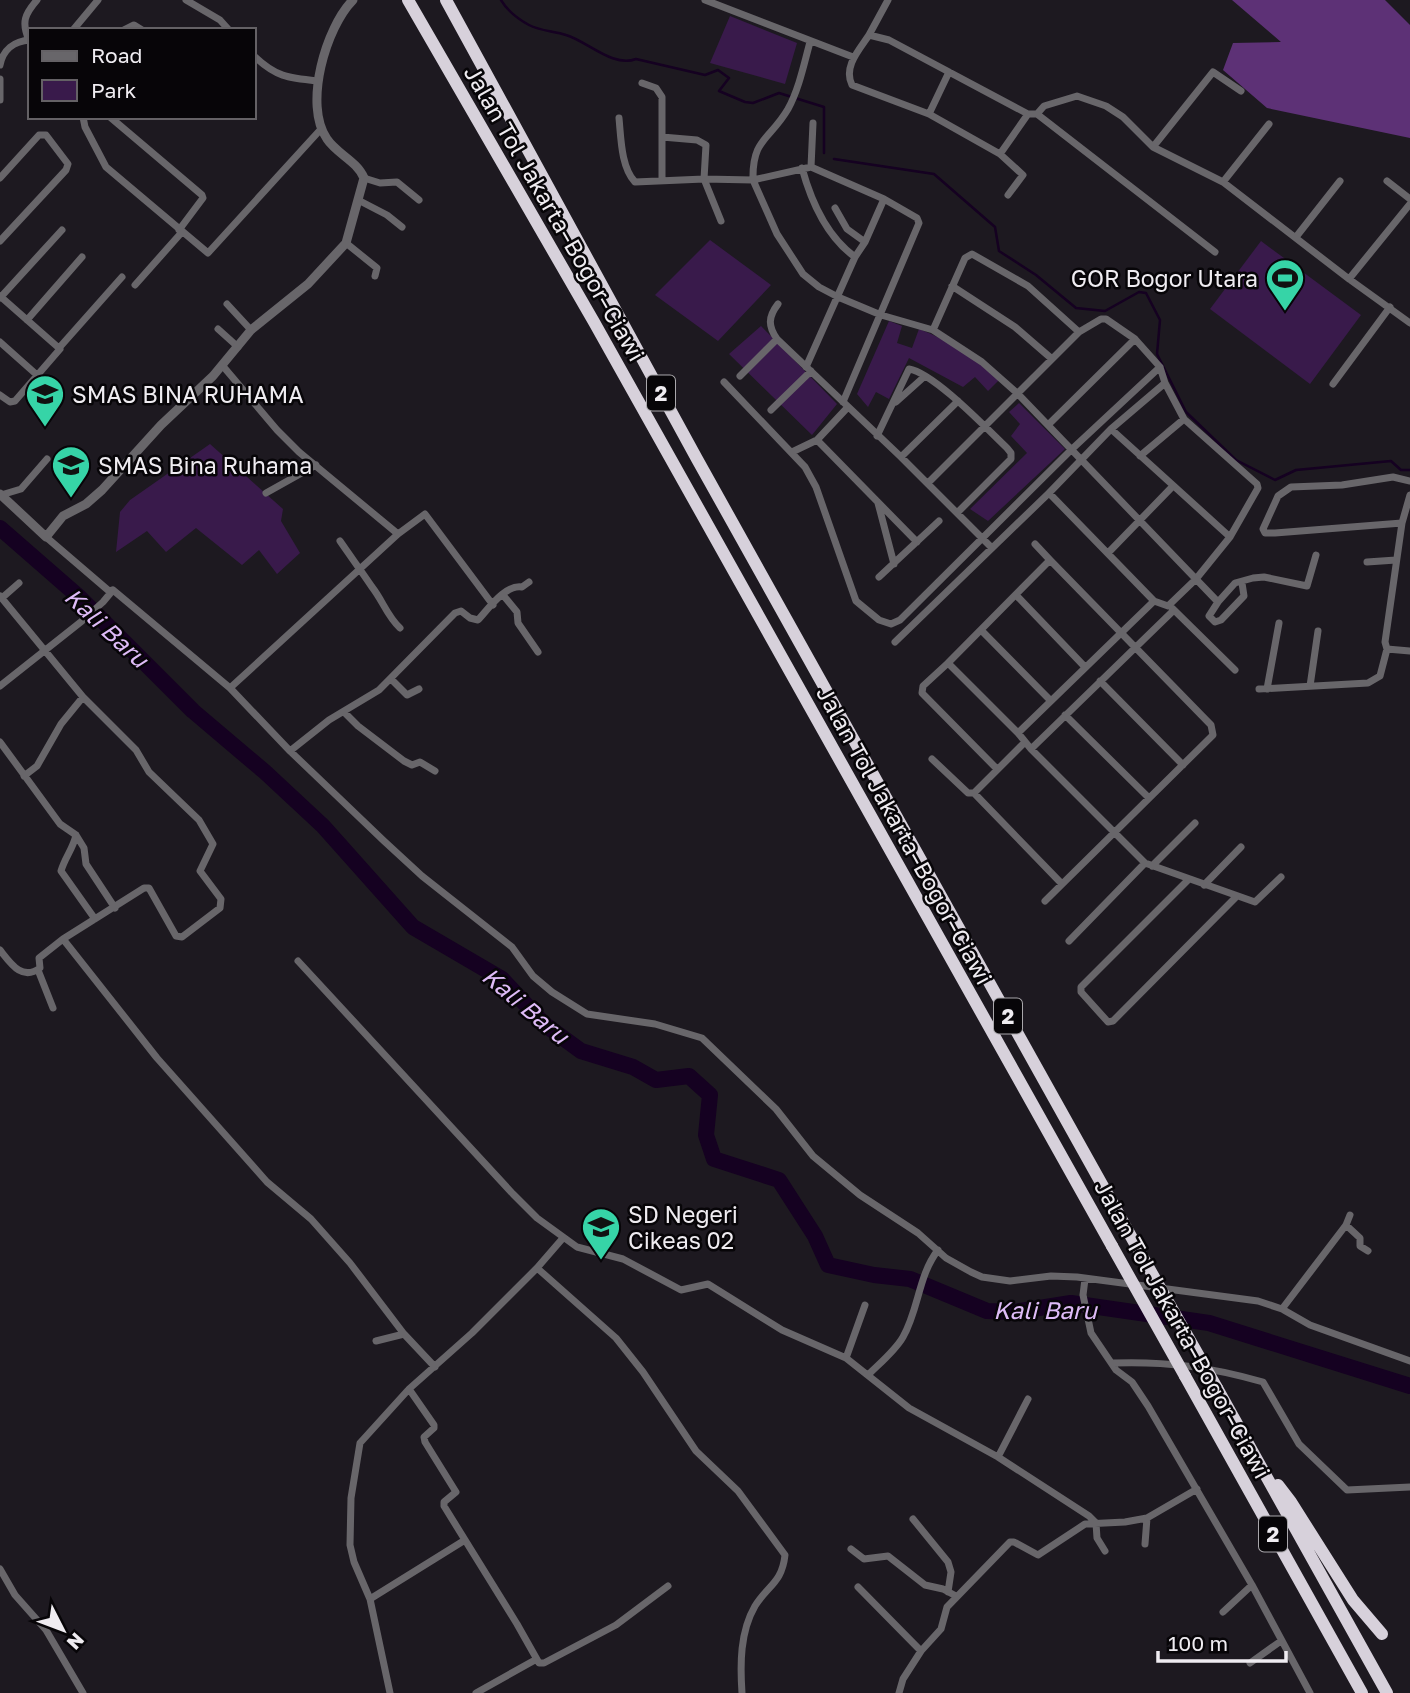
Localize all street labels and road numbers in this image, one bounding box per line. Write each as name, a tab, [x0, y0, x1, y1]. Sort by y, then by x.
street label: Jalan Tol Jakarta–Bogor–Ciawi	[459, 60, 651, 366]
road number: 2	[647, 376, 675, 410]
street label: Jalan Tol Jakarta–Bogor–Ciawi	[811, 681, 999, 989]
road number: 2	[994, 998, 1022, 1034]
street label: Jalan Tol Jakarta–Bogor–Ciawi	[1089, 1175, 1277, 1483]
road number: 2	[1259, 1516, 1287, 1552]

